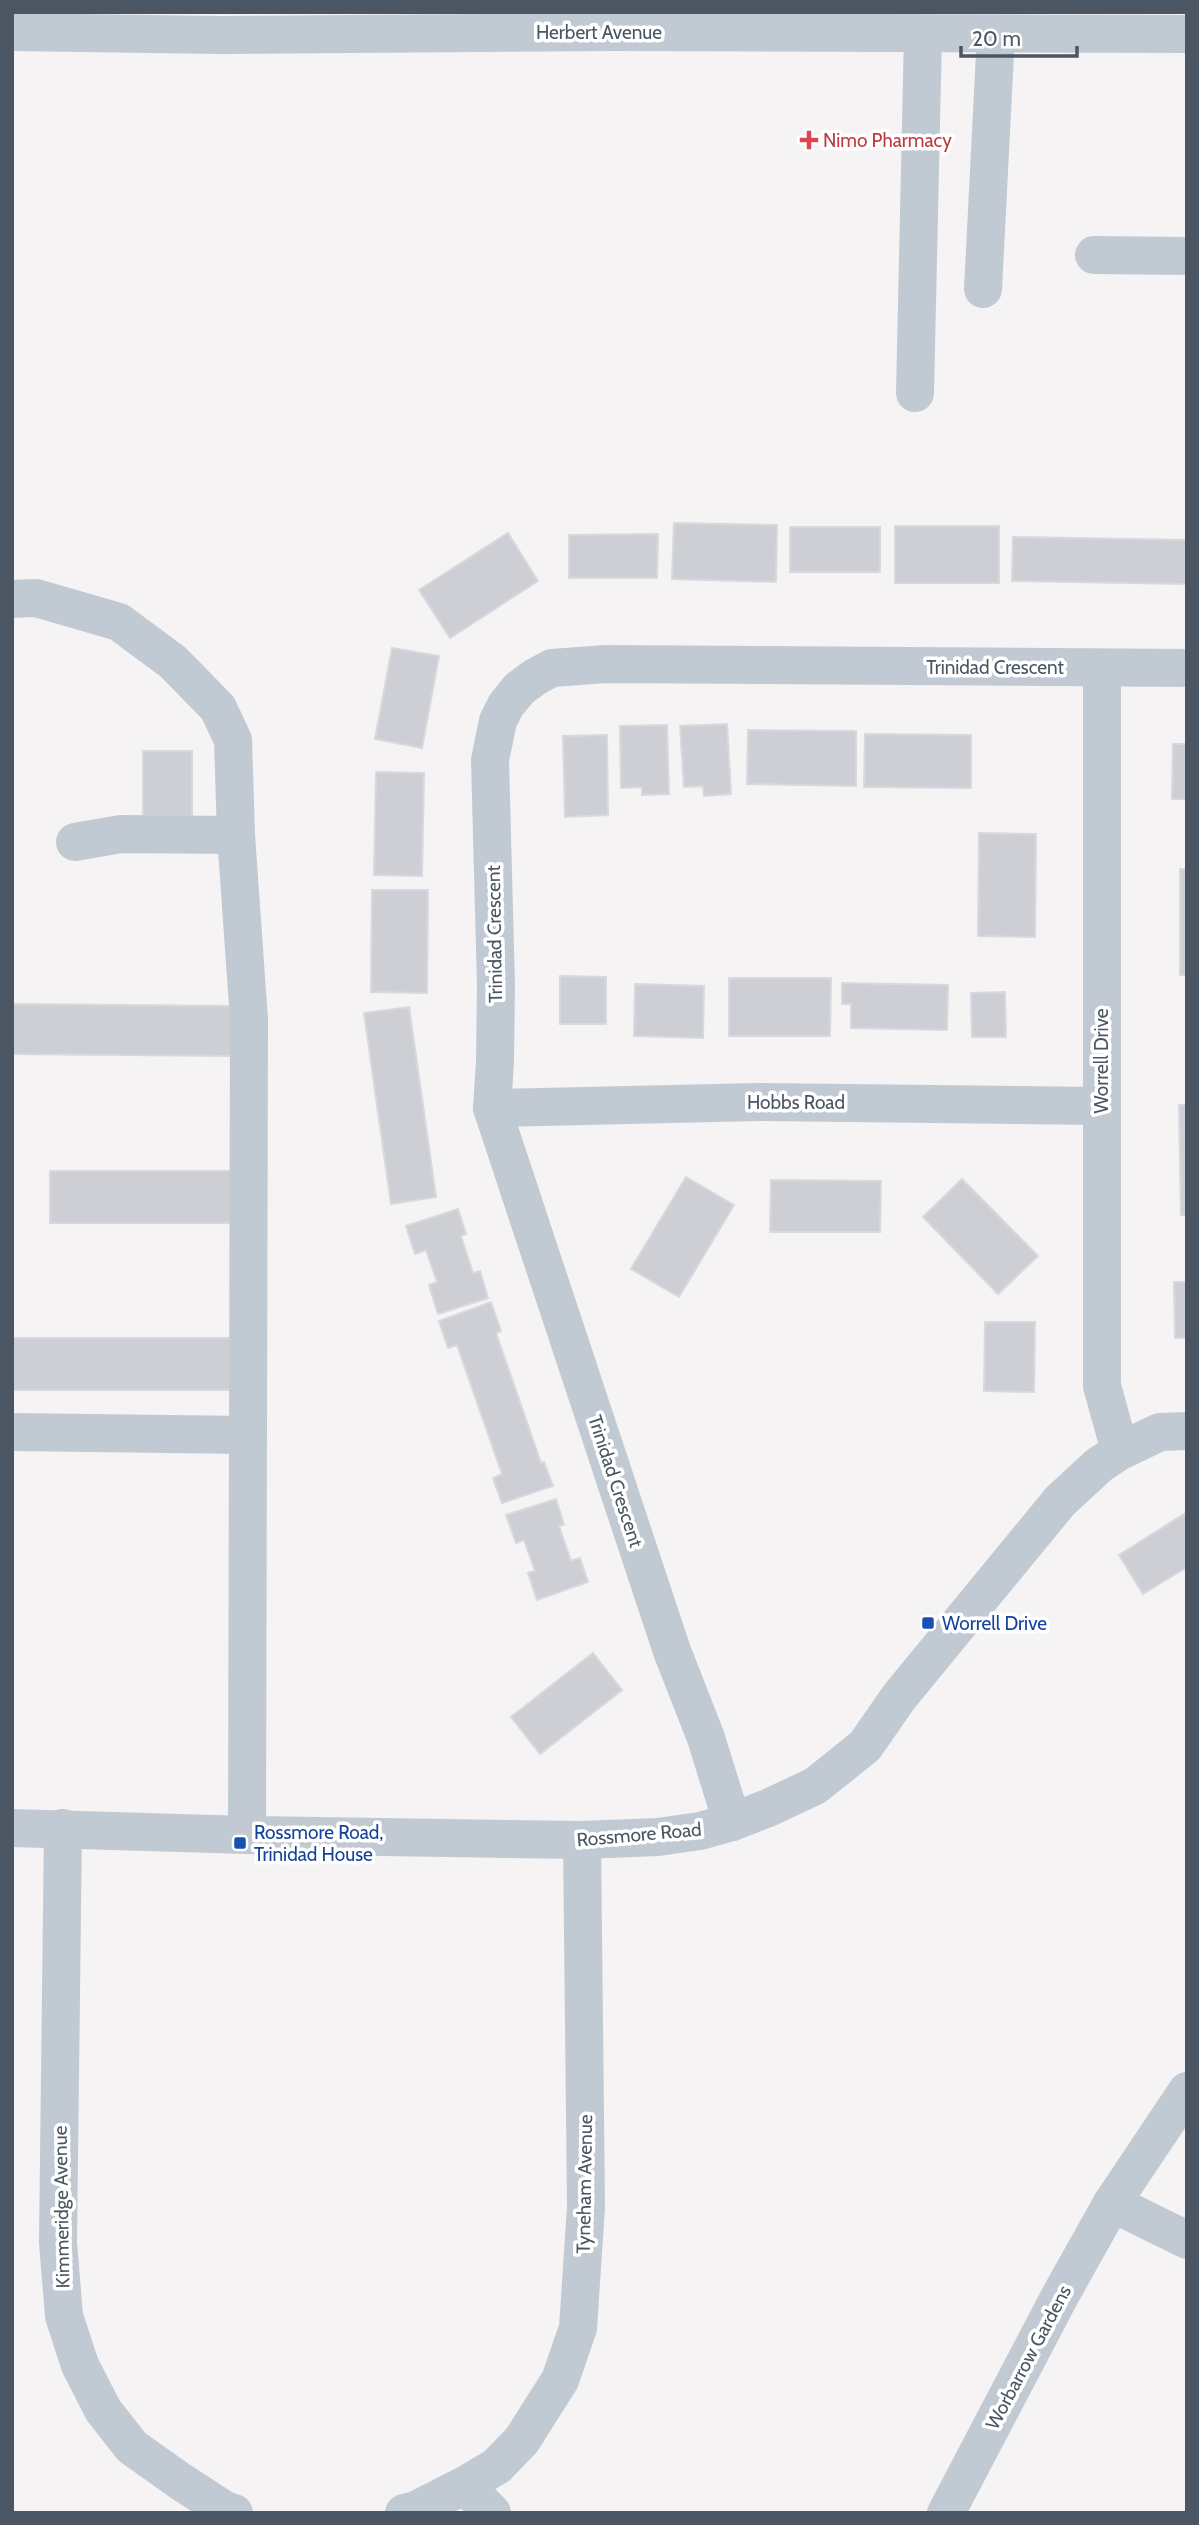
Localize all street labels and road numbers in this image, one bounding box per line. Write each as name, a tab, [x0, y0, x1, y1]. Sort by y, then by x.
street label: Herbert Avenue	[536, 21, 662, 44]
street label: Trinidad Crescent	[926, 656, 1064, 679]
street label: Trinidad Crescent	[482, 864, 507, 1003]
street label: Worrell Drive	[1090, 1008, 1113, 1114]
street label: Hobbs Road	[747, 1091, 845, 1114]
street label: Trinidad Crescent	[583, 1412, 648, 1551]
street label: Rossmore Road	[576, 1818, 702, 1851]
street label: Tyneham Avenue	[572, 2114, 597, 2254]
street label: Kimmeridge Avenue	[49, 2125, 74, 2288]
street label: Worbarrow Gardens	[981, 2281, 1076, 2433]

